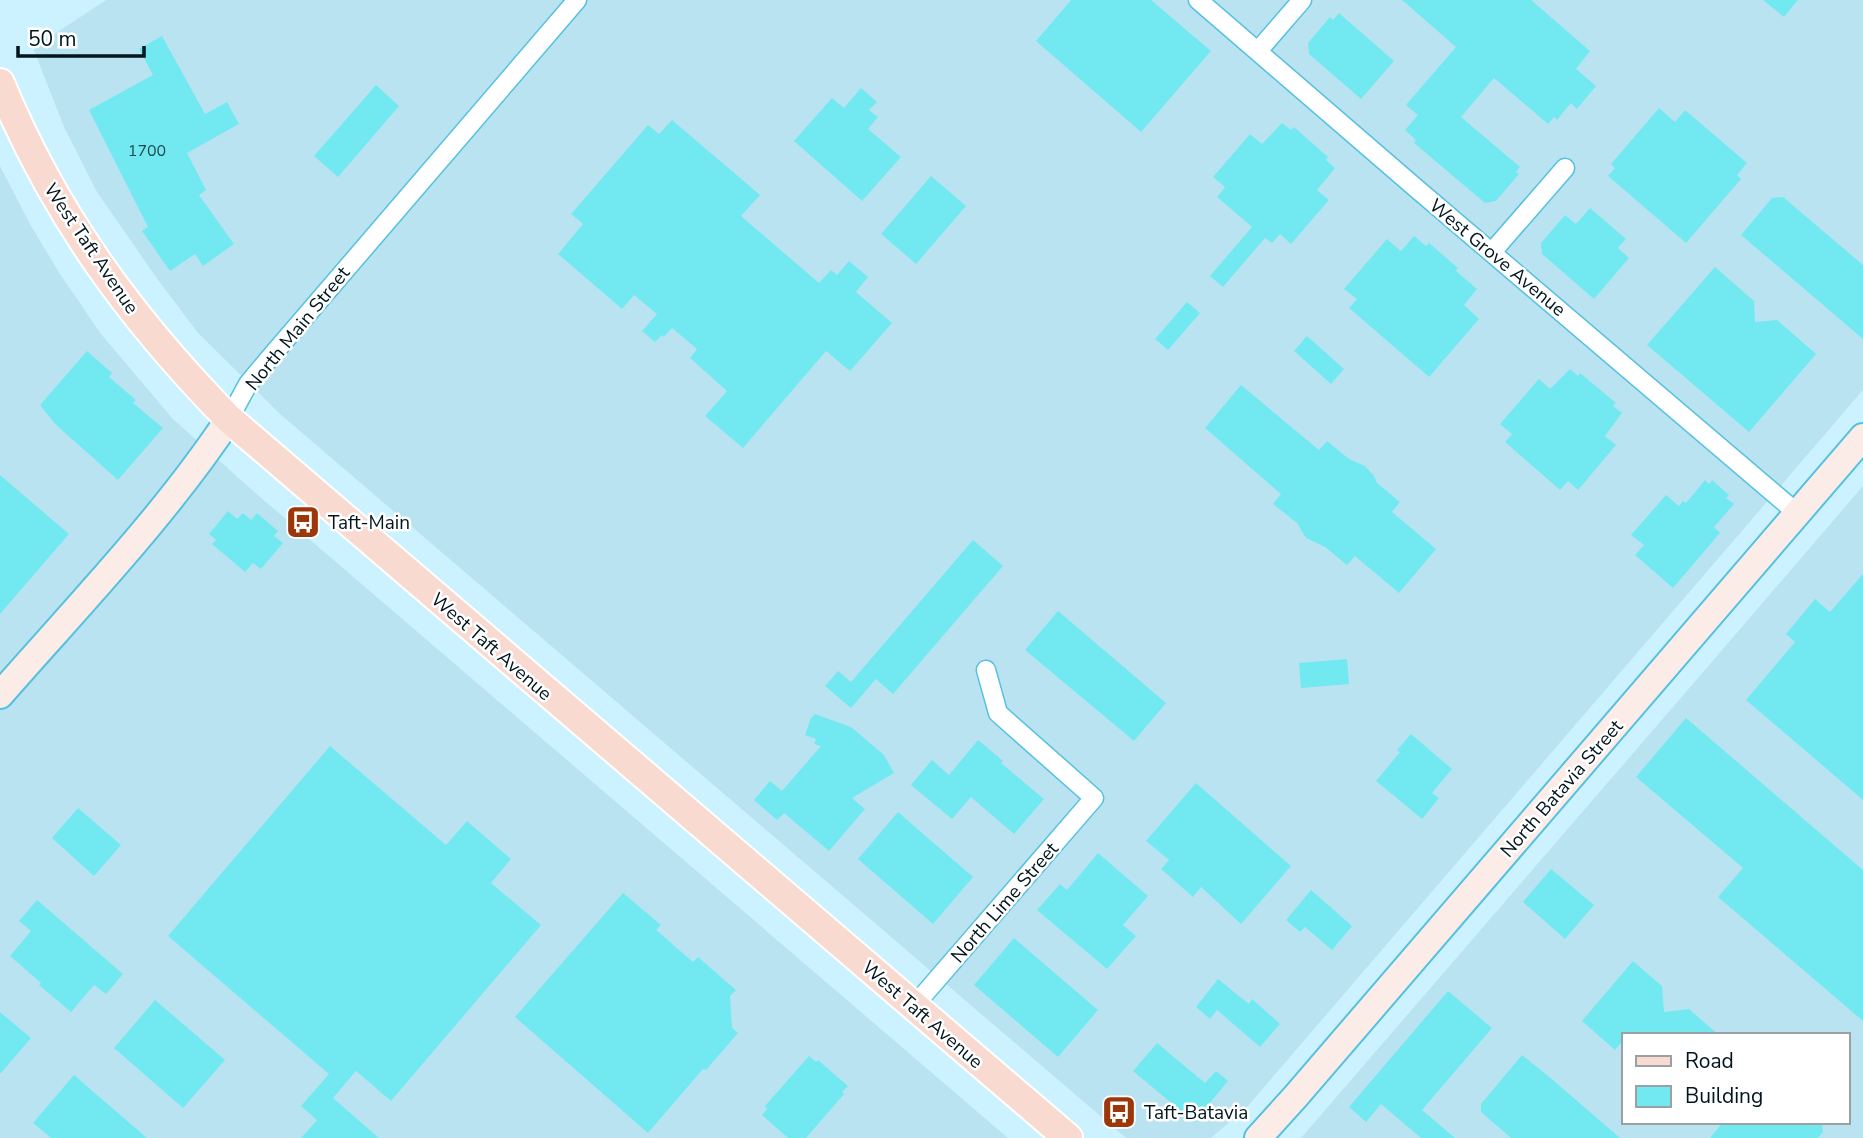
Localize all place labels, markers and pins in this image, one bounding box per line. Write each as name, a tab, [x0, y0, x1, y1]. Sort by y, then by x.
bus stop icon: Taft-Main	[284, 503, 322, 541]
place label: Taft-Main	[328, 510, 410, 536]
bus stop icon: Taft-Batavia	[1100, 1093, 1138, 1131]
place label: Taft-Batavia	[1144, 1100, 1248, 1126]

